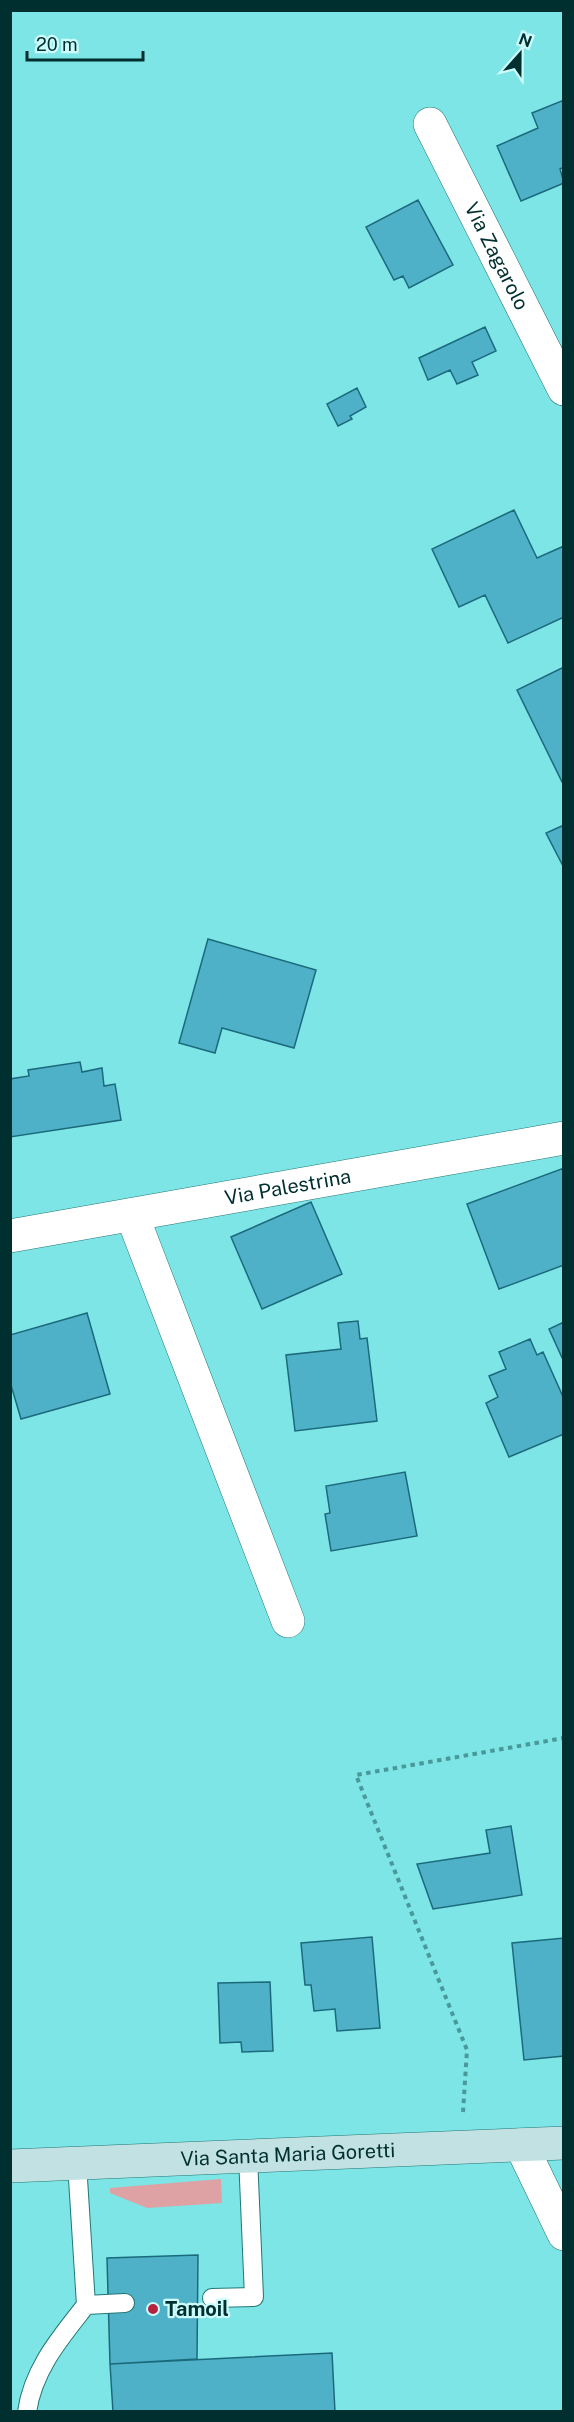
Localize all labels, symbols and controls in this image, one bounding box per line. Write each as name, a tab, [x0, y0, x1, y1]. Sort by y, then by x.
scale bar	[27, 24, 142, 62]
north arrow	[490, 24, 550, 84]
text: N	[516, 29, 534, 52]
text: 20 m	[36, 34, 78, 55]
street label: Via Zagarolo	[460, 198, 534, 314]
street label: Via Palestrina	[223, 1164, 353, 1210]
street label: Via Santa Maria Goretti	[180, 2138, 396, 2171]
place label: Tamoil	[165, 2297, 229, 2321]
marker: Tamoil	[146, 2302, 160, 2316]

